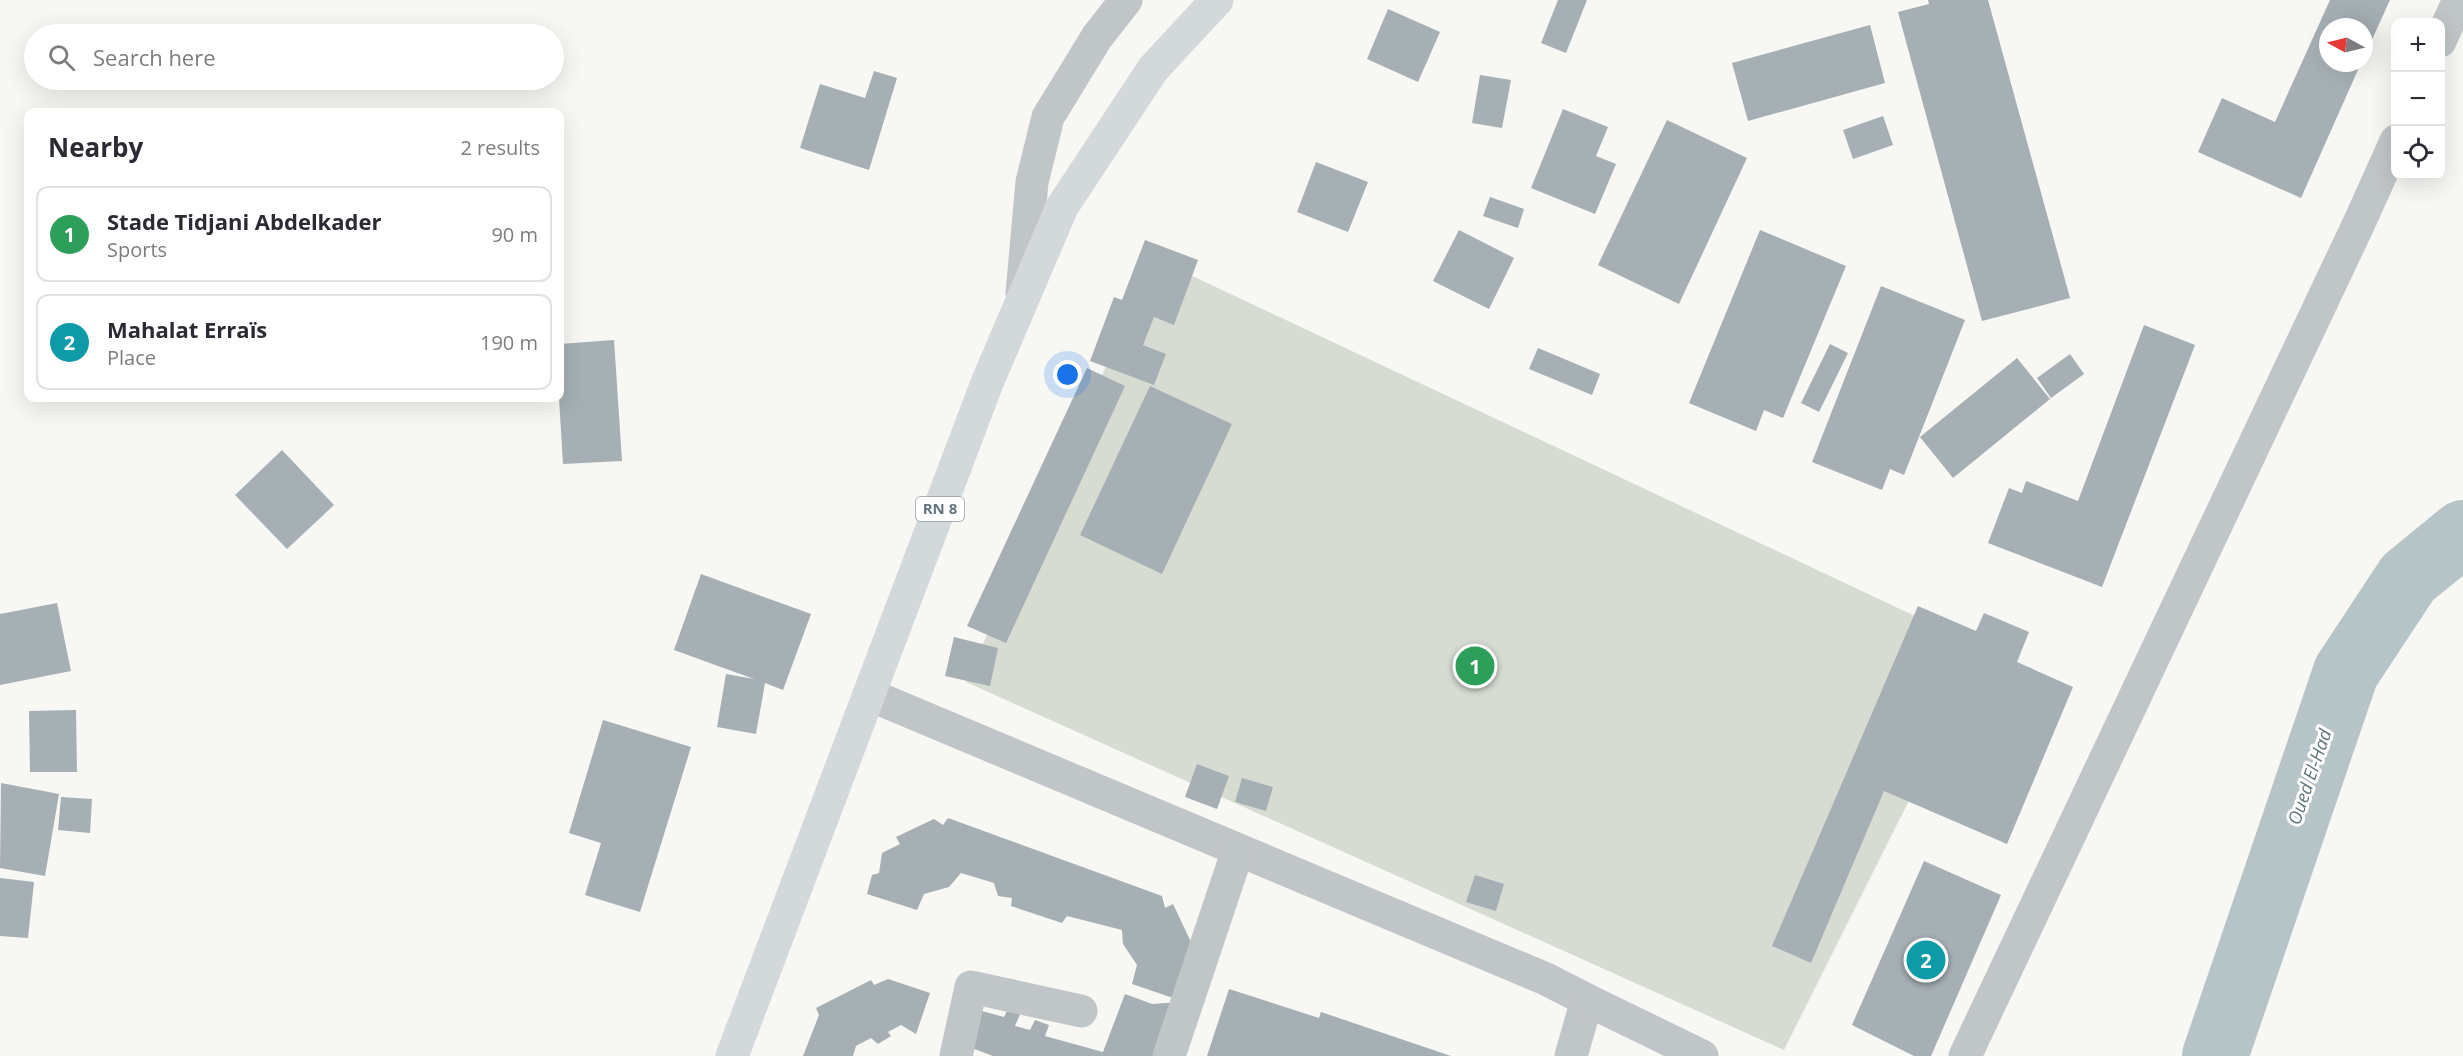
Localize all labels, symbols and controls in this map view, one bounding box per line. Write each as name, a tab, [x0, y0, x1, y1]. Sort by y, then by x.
north arrow	[2319, 18, 2373, 72]
map controls	[2391, 18, 2445, 180]
button: +	[2391, 18, 2445, 72]
search box	[24, 24, 564, 90]
icon: search	[45, 41, 78, 74]
text: Search here	[93, 42, 216, 72]
button: −	[2391, 72, 2445, 126]
button: locate	[2391, 126, 2445, 180]
text: Nearby	[48, 129, 143, 165]
text: 2 results	[460, 134, 540, 161]
text: Stade Tidjani Abdelkader	[107, 206, 381, 236]
text: 1	[64, 221, 75, 248]
text: 90 m	[491, 221, 538, 248]
text: Sports	[107, 236, 167, 263]
text: Mahalat Erraïs	[107, 314, 267, 344]
text: 2	[64, 329, 75, 356]
text: 190 m	[480, 329, 538, 356]
text: Place	[107, 344, 156, 371]
your location	[1053, 360, 1082, 389]
road number: RN 8	[916, 497, 964, 521]
pin: 1	[1456, 644, 1494, 688]
water label: Oued El-Had	[2281, 725, 2337, 828]
pin: 2	[1906, 938, 1946, 982]

